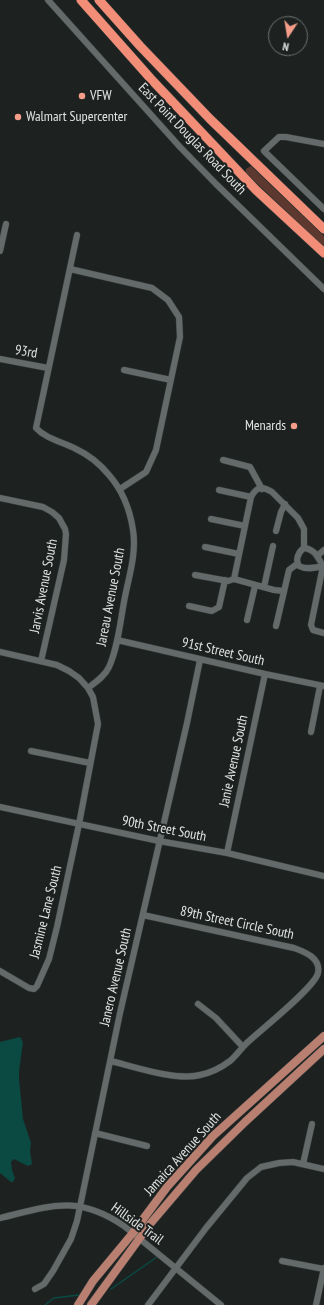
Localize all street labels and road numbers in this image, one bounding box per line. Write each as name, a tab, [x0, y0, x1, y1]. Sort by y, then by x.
street label: East Point Douglas Road South	[134, 80, 250, 198]
street label: 93rd	[13, 342, 39, 362]
street label: Jarvis Avenue South	[27, 538, 61, 634]
street label: Jareau Avenue South	[93, 546, 129, 648]
street label: 91st Street South	[180, 634, 266, 670]
street label: Janie Avenue South	[216, 714, 252, 808]
street label: 90th Street South	[120, 813, 208, 845]
street label: Jasmine Lane South	[26, 864, 66, 960]
street label: 89th Street Circle South	[179, 903, 295, 943]
street label: Janero Avenue South	[97, 926, 135, 1028]
street label: Jamaica Avenue South	[141, 1109, 225, 1199]
street label: Hillside Trail	[108, 1199, 166, 1249]

